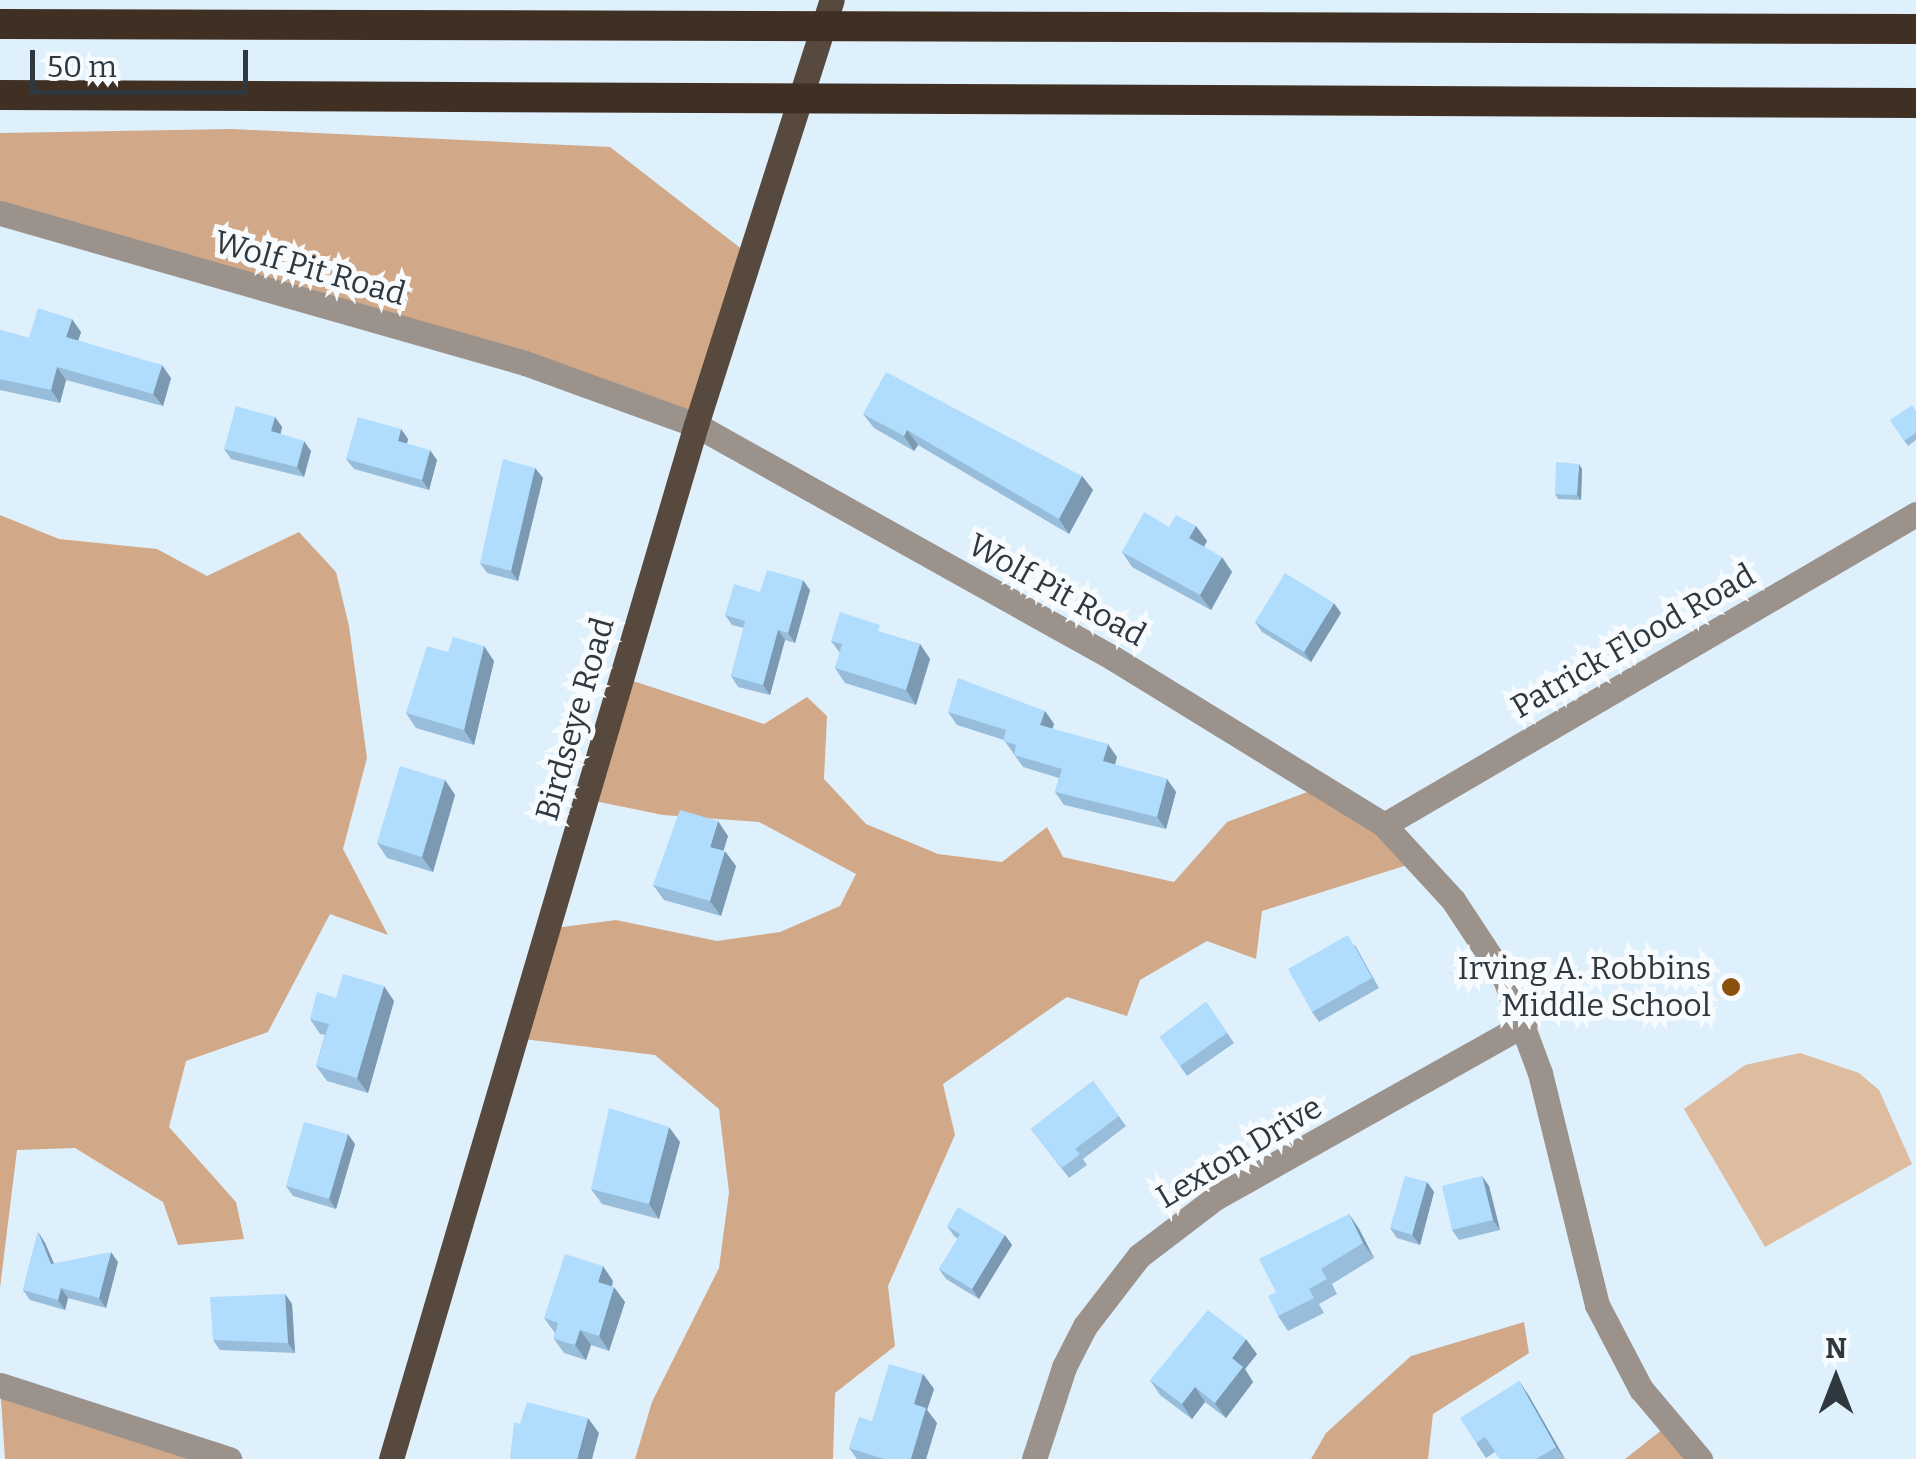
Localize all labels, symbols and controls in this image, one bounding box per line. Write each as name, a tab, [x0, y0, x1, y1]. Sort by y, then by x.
scale bar	[35, 30, 252, 92]
text: 50 m	[47, 49, 117, 85]
street label: Wolf Pit Road	[210, 222, 410, 314]
street label: Wolf Pit Road	[962, 525, 1152, 655]
street label: Patrick Flood Road	[1504, 556, 1762, 726]
street label: Birdseye Road	[528, 613, 622, 825]
place label: Irving A. Robbins Middle School	[1457, 950, 1711, 1025]
marker: Irving A. Robbins Middle School	[1720, 976, 1742, 998]
street label: Lexton Drive	[1149, 1088, 1329, 1216]
north arrow	[1786, 1329, 1886, 1429]
text: N	[1825, 1332, 1847, 1365]

